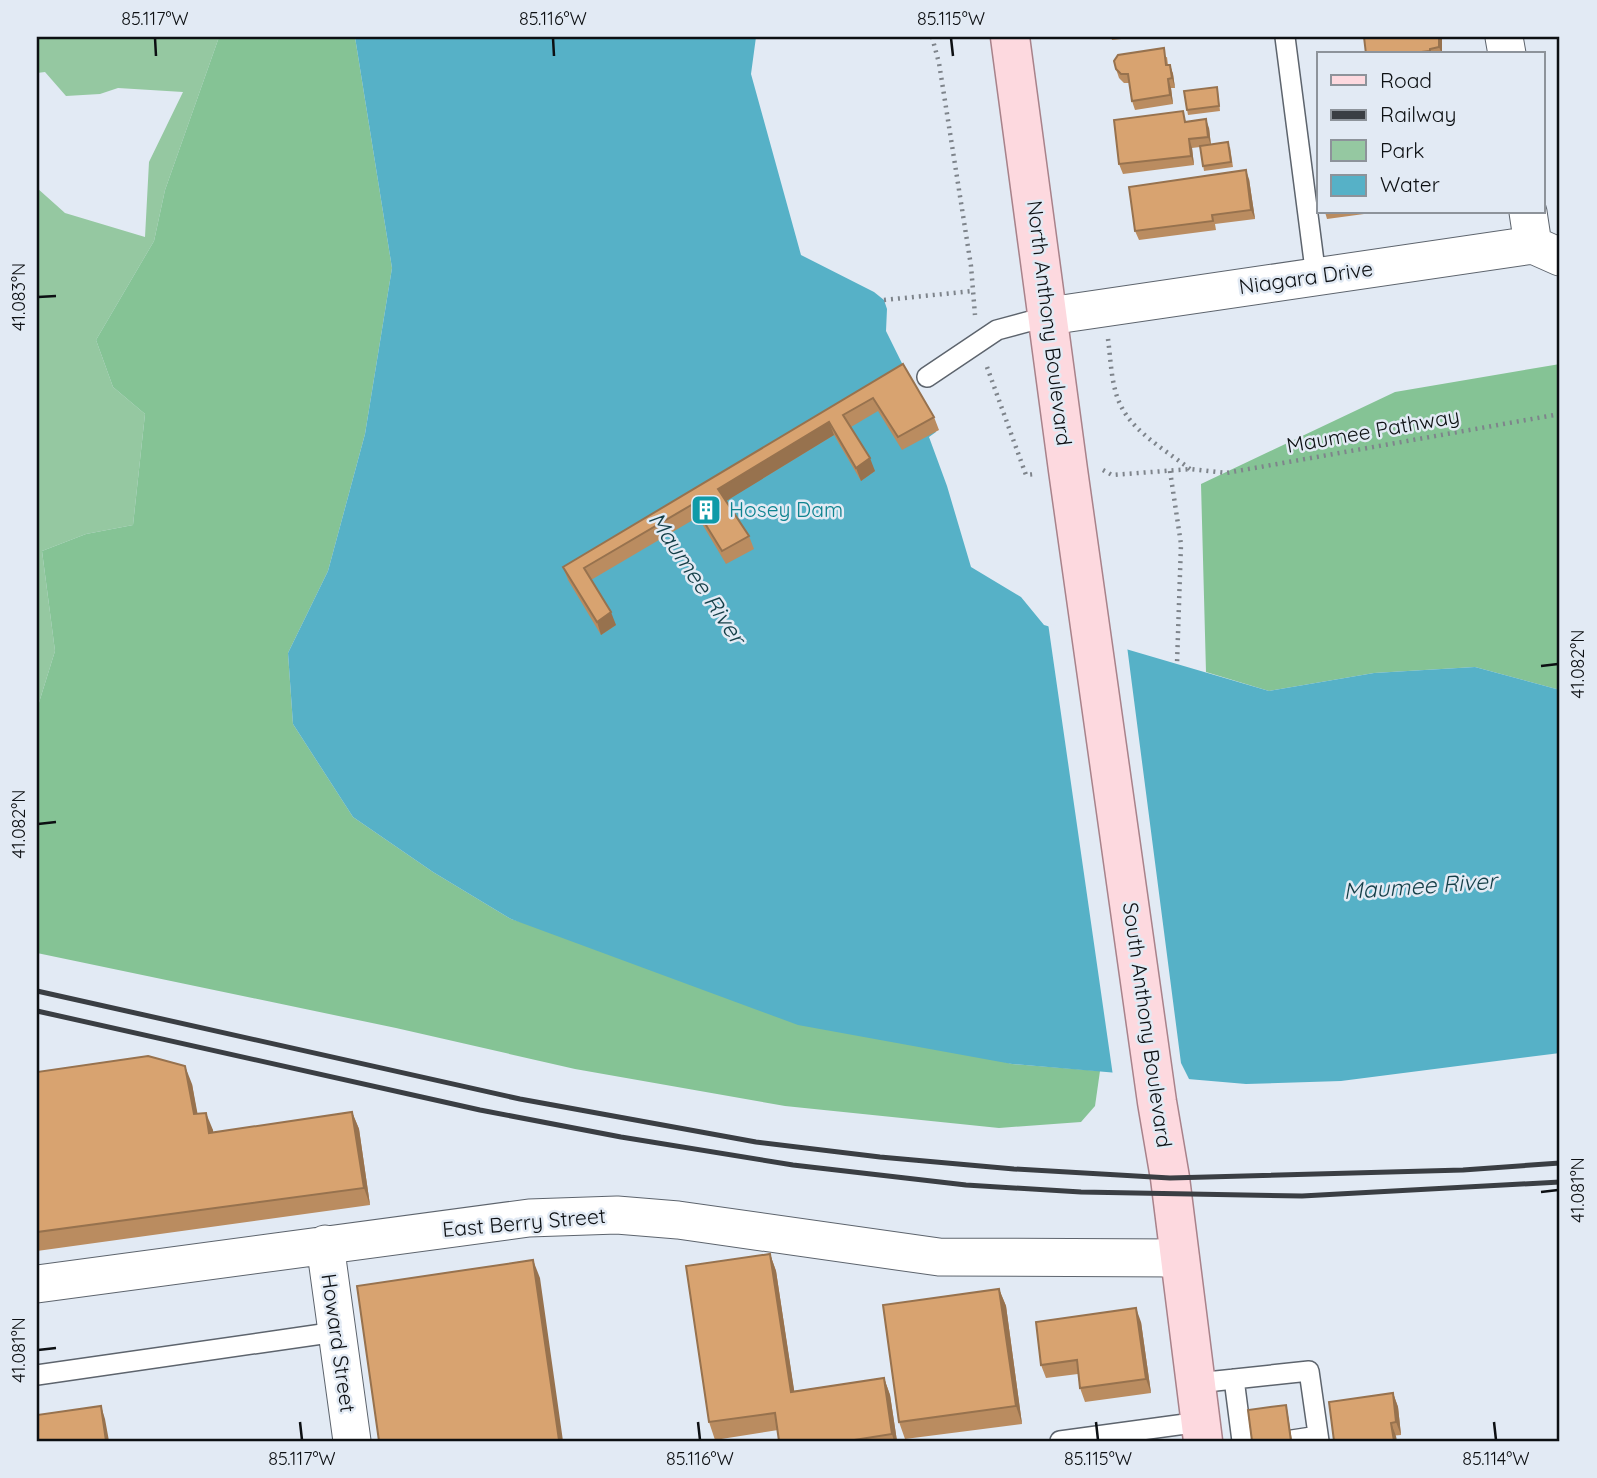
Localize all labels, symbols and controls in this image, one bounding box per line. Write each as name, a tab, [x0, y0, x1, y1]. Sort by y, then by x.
text: 85.117°W	[121, 7, 189, 30]
text: 85.116°W	[519, 7, 587, 30]
text: 85.115°W	[917, 7, 985, 30]
legend	[1317, 52, 1544, 214]
text: Road	[1380, 67, 1432, 93]
text: Railway	[1380, 101, 1456, 127]
text: Park	[1380, 137, 1424, 163]
text: Water	[1380, 171, 1440, 197]
street label: North Anthony Boulevard	[1022, 199, 1078, 447]
street label: Niagara Drive	[1237, 255, 1375, 299]
text: 41.083°N	[7, 263, 30, 331]
street label: Maumee Pathway	[1284, 402, 1461, 458]
building icon: Hosey Dam	[689, 493, 723, 527]
place label: Hosey Dam	[729, 496, 843, 522]
water label: Maumee River	[643, 506, 754, 652]
text: 41.082°N	[1566, 630, 1589, 698]
text: 41.082°N	[7, 790, 30, 858]
water label: Maumee River	[1342, 865, 1501, 905]
street label: South Anthony Boulevard	[1118, 901, 1178, 1149]
text: 41.081°N	[1566, 1157, 1589, 1223]
street label: East Berry Street	[441, 1202, 607, 1242]
street label: Howard Street	[316, 1272, 362, 1414]
text: 41.081°N	[7, 1317, 30, 1383]
text: 85.117°W	[268, 1447, 336, 1470]
text: 85.116°W	[666, 1447, 734, 1470]
text: 85.115°W	[1064, 1447, 1132, 1470]
text: 85.114°W	[1462, 1447, 1530, 1470]

